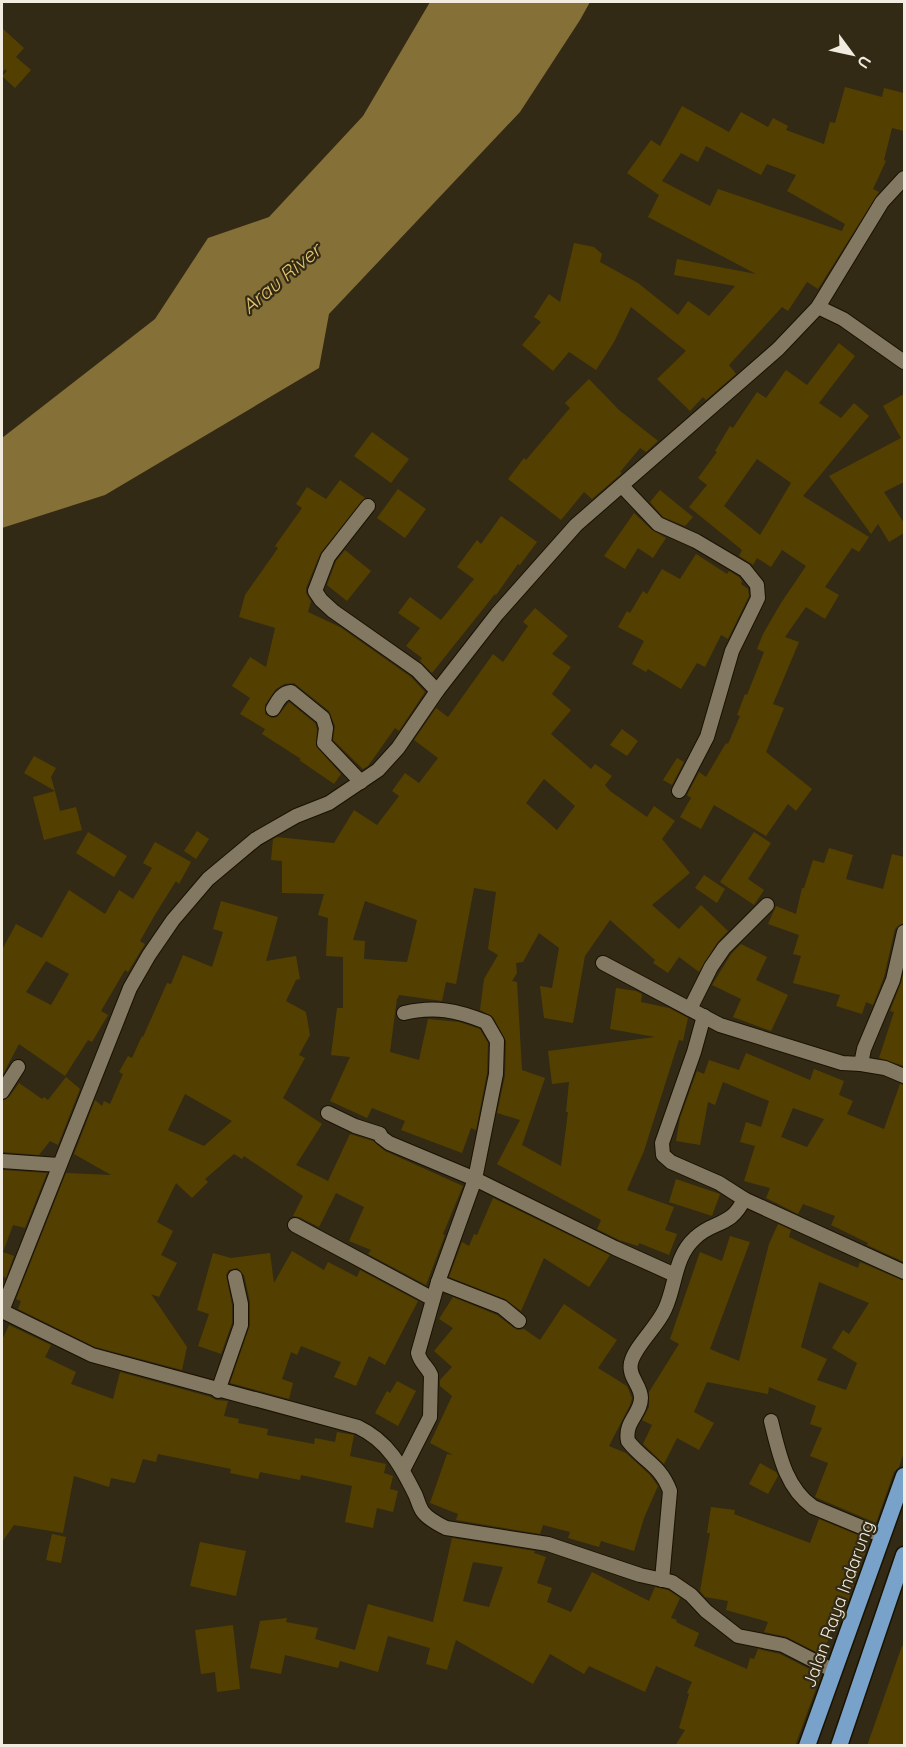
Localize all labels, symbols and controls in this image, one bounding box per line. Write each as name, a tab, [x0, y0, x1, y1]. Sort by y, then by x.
north arrow	[822, 24, 882, 84]
text: U	[853, 52, 876, 72]
water label: Arau River	[236, 236, 328, 319]
street label: Jalan Raya Indarung	[797, 1517, 879, 1691]

